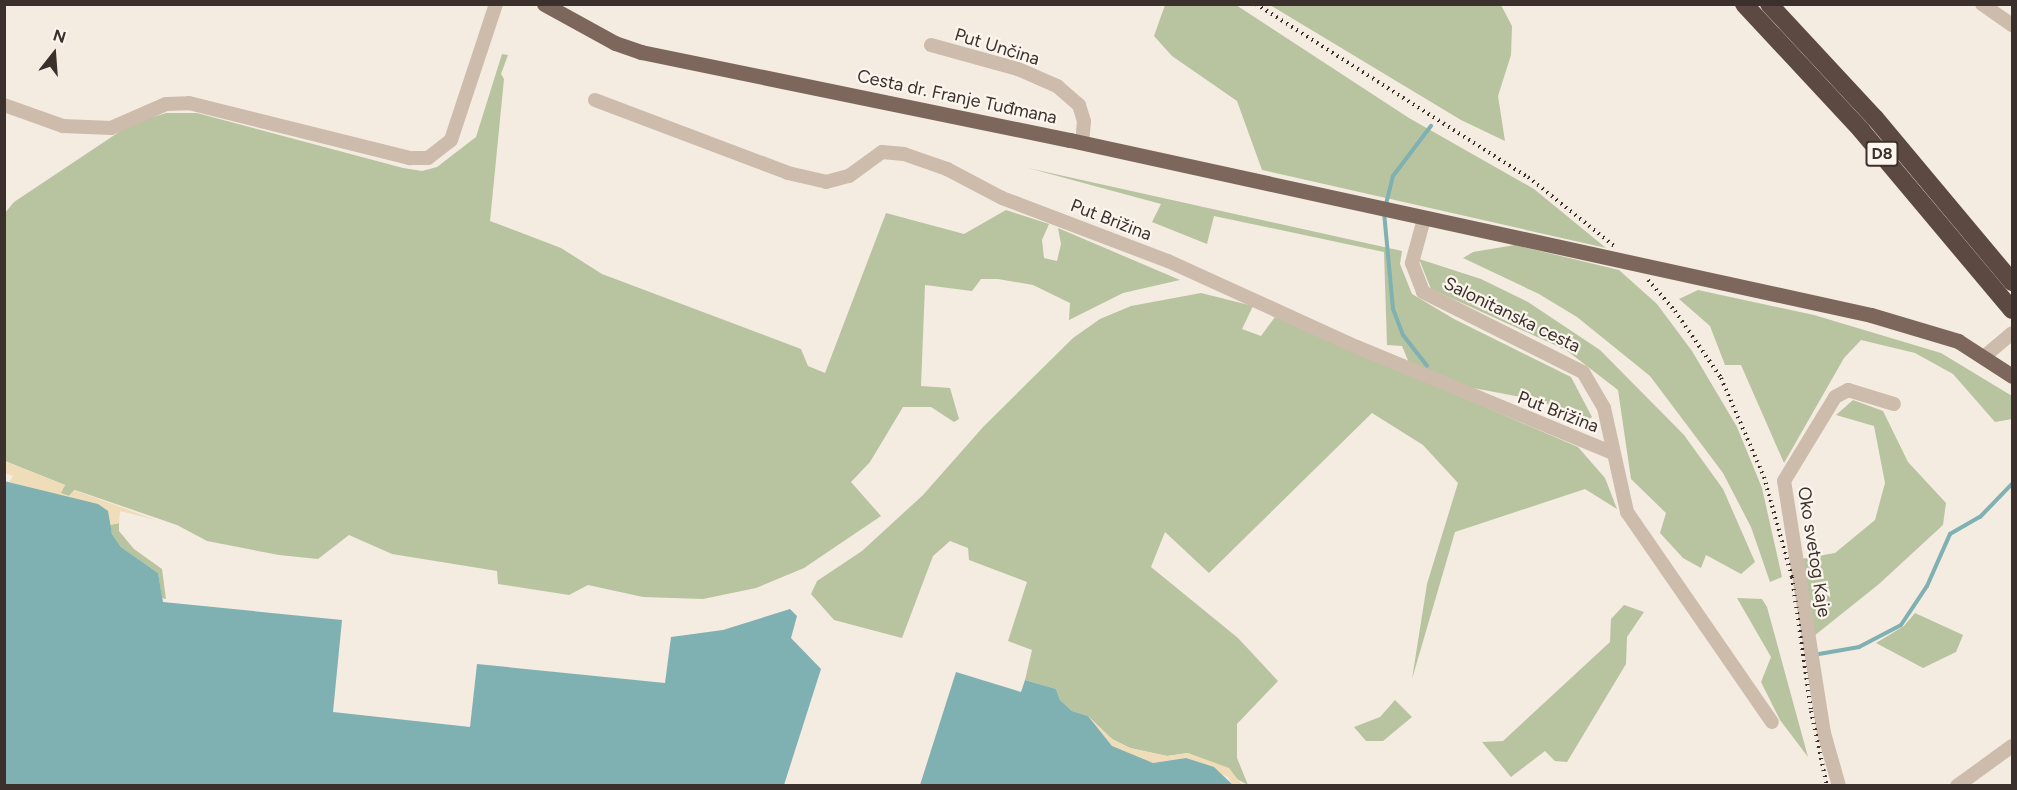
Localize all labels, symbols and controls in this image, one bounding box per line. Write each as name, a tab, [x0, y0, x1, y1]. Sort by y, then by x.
north arrow	[24, 24, 84, 84]
street label: Put Unčina	[952, 24, 1042, 70]
text: N	[51, 25, 68, 47]
street label: Cesta dr. Franje Tuđmana	[855, 65, 1059, 129]
road number: D8	[1866, 141, 1898, 167]
street label: Put Brižina	[1067, 195, 1155, 245]
street label: Salonitanska cesta	[1440, 273, 1584, 357]
street label: Put Brižina	[1514, 387, 1602, 437]
street label: Oko svetog Kaje	[1793, 485, 1835, 619]

